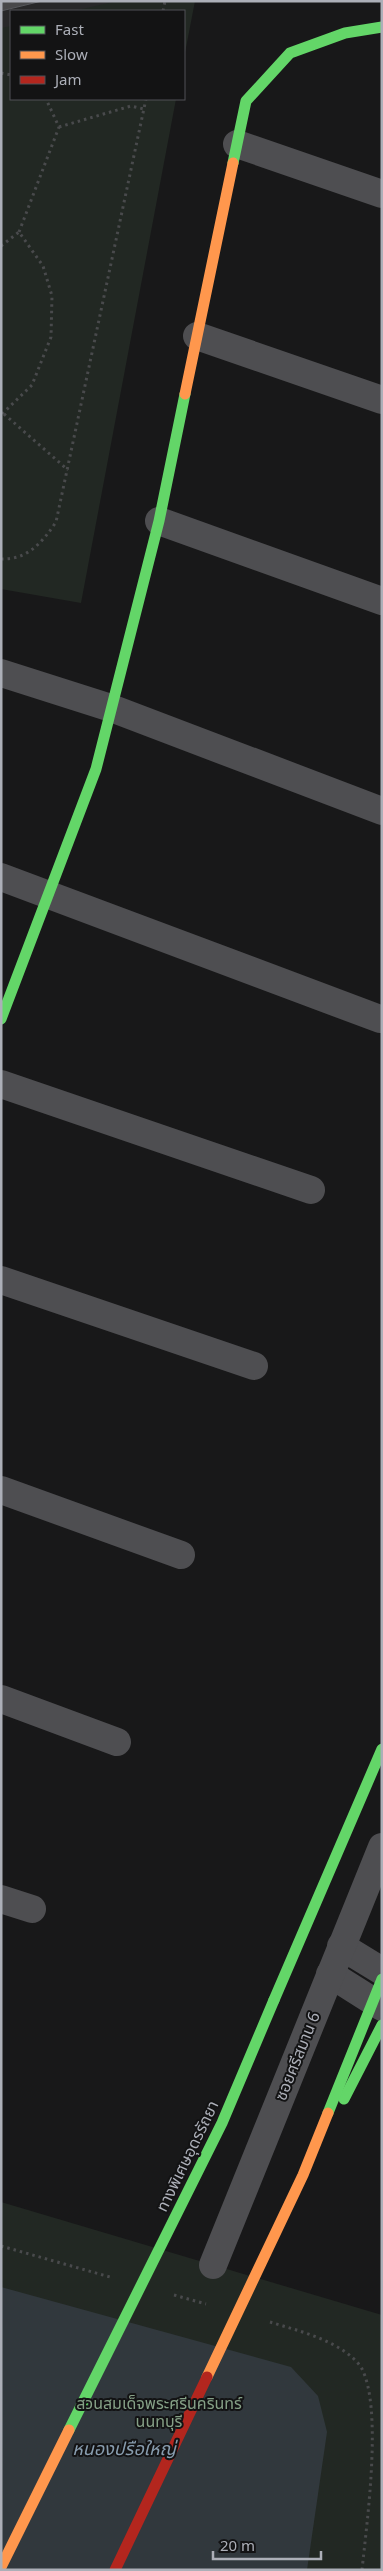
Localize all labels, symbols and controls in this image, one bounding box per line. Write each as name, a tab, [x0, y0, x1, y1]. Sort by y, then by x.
legend	[10, 10, 185, 100]
text: Fast	[55, 19, 84, 39]
text: Slow	[55, 44, 88, 64]
text: Jam	[53, 69, 82, 89]
street label: ซอยศรีสมาน 6	[269, 2008, 325, 2104]
street label: ทางพิเศษอุดรรัถยา	[151, 2097, 223, 2215]
park label: สวนสมเด็จพระศรีนครินทร์ นนทบุรี	[76, 2392, 243, 2432]
water label: หนองปรือใหญ่	[72, 2436, 179, 2460]
scale bar	[213, 2528, 320, 2560]
text: 20 m	[220, 2535, 255, 2555]

